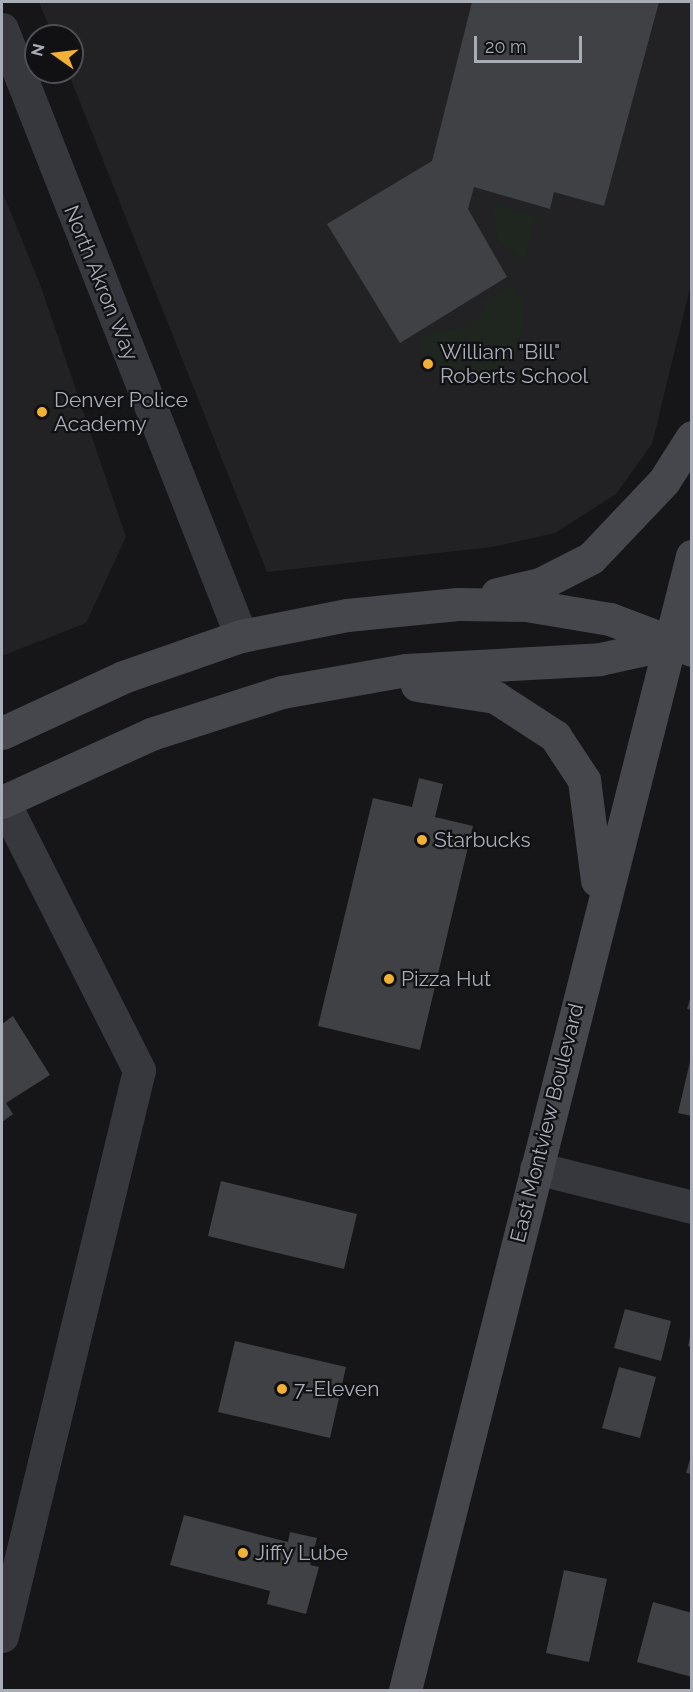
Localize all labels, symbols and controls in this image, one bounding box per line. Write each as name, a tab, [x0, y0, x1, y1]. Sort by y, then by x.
north arrow	[24, 24, 84, 84]
scale bar	[477, 24, 585, 62]
text: 20 m	[485, 36, 527, 57]
text: N	[27, 42, 49, 58]
street label: North Akron Way	[58, 201, 144, 365]
place label: William "Bill" Roberts School	[440, 339, 588, 389]
marker: William "Bill" Roberts School	[421, 357, 435, 371]
place label: Denver Police Academy	[54, 387, 189, 437]
marker: Denver Police Academy	[35, 405, 49, 419]
place label: Starbucks	[434, 827, 531, 853]
marker: Starbucks	[415, 833, 429, 847]
place label: Pizza Hut	[401, 966, 491, 992]
marker: Pizza Hut	[382, 972, 396, 986]
street label: East Montview Boulevard	[505, 1001, 589, 1245]
place label: 7-Eleven	[294, 1376, 379, 1402]
marker: 7-Eleven	[275, 1382, 289, 1396]
place label: Jiffy Lube	[255, 1540, 349, 1566]
marker: Jiffy Lube	[236, 1546, 250, 1560]

